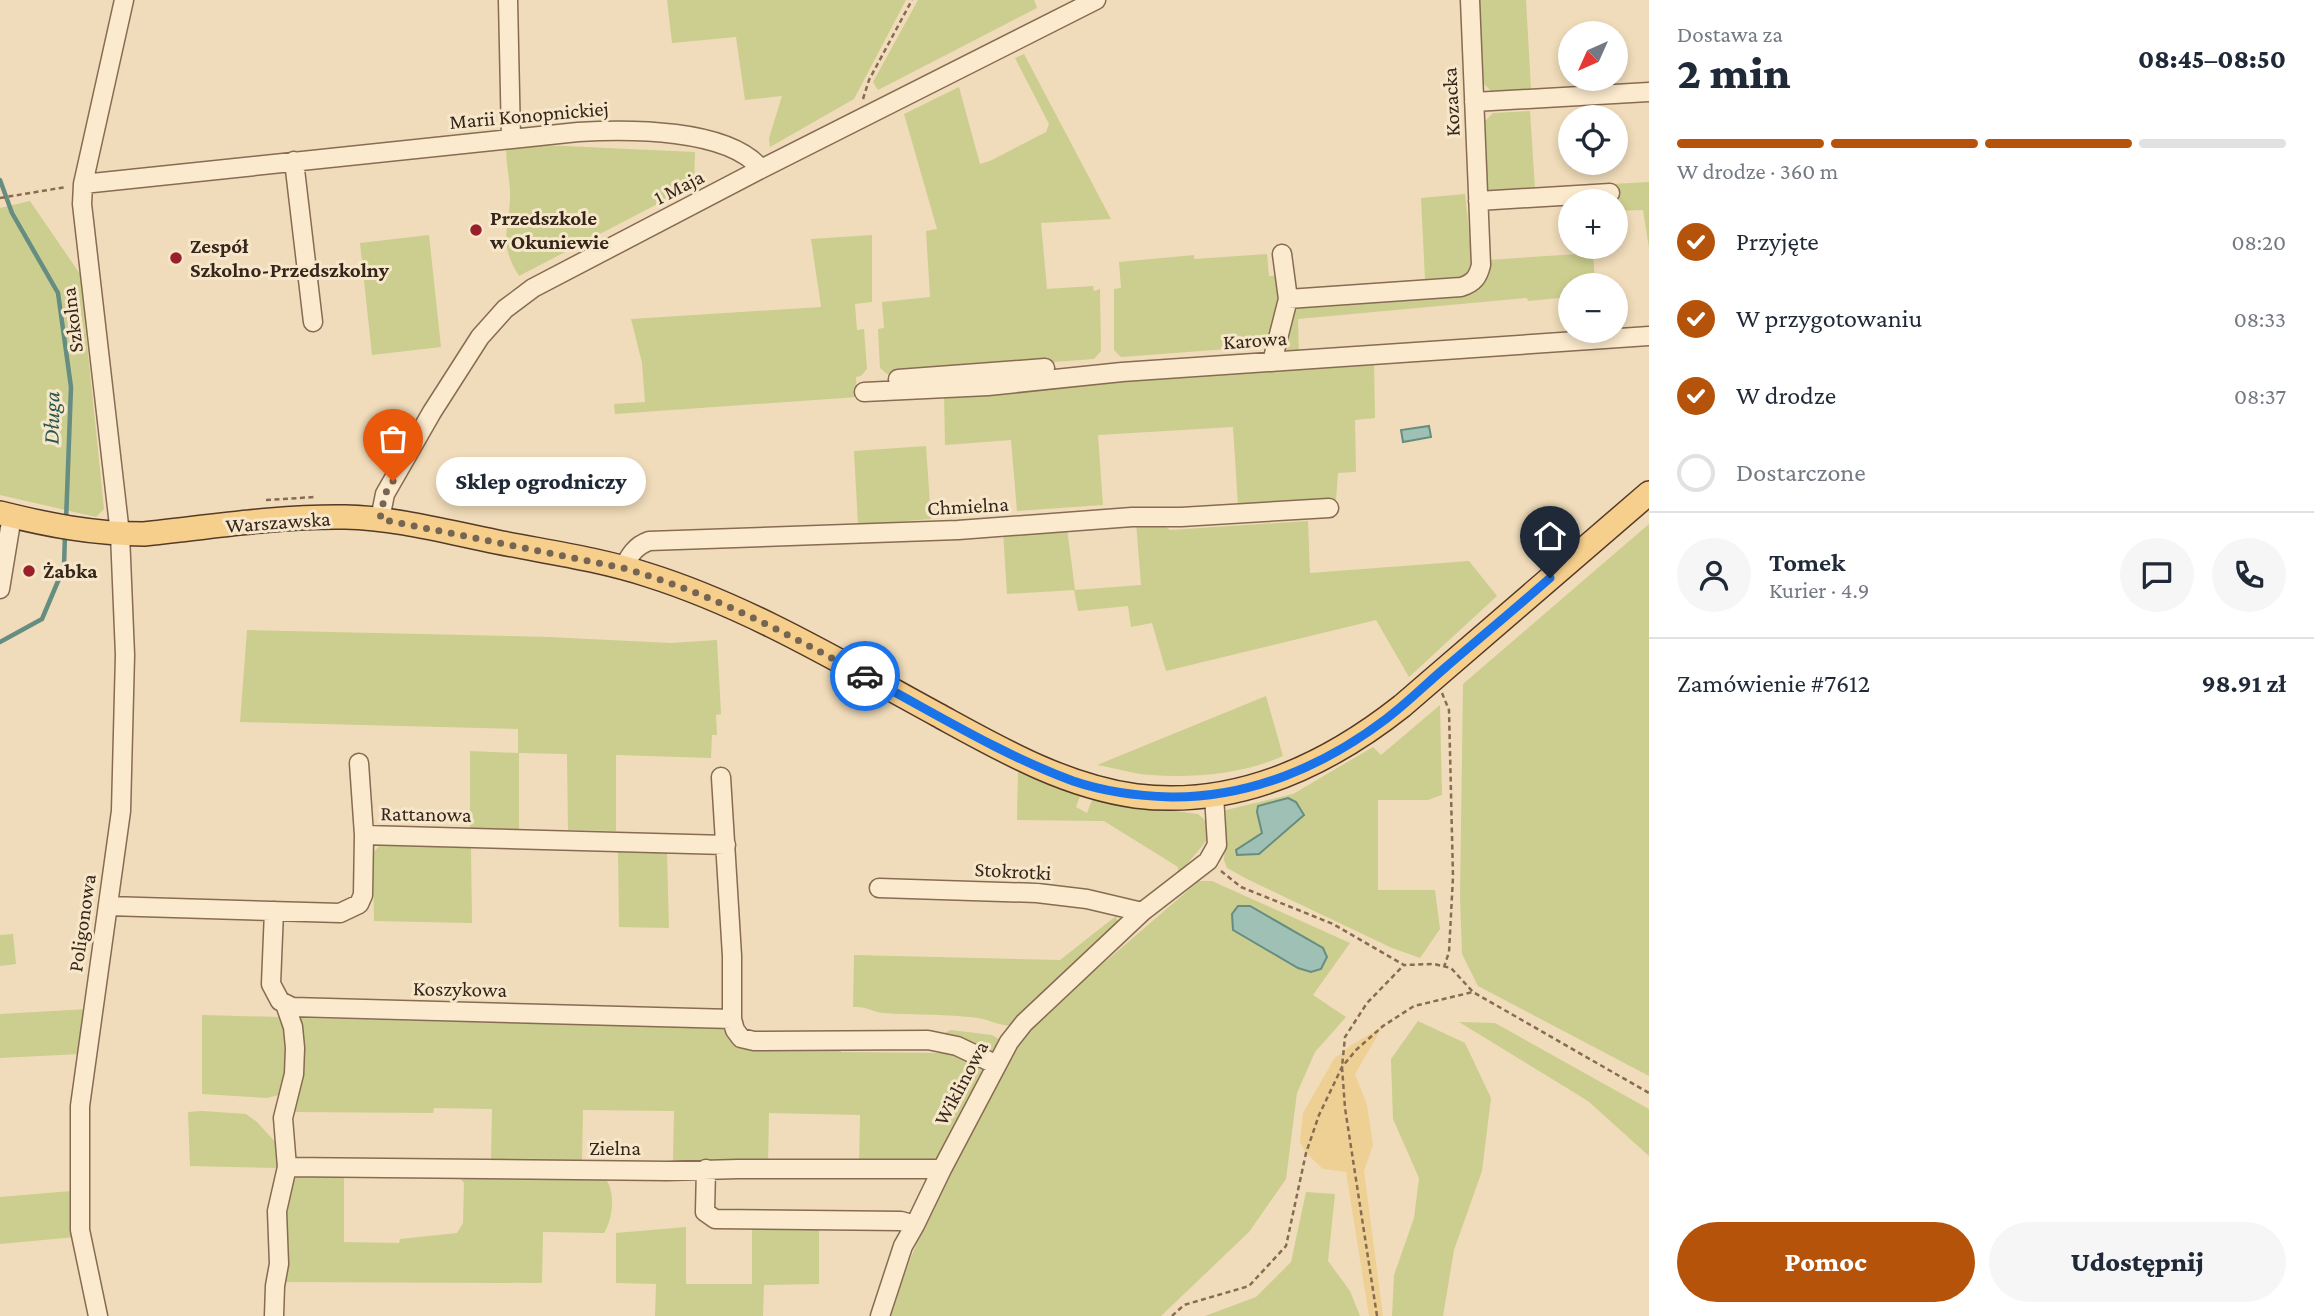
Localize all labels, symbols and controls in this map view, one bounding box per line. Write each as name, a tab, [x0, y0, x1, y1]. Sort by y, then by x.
north arrow	[1558, 21, 1628, 91]
map controls	[1558, 21, 1628, 343]
text: Dostawa za	[1677, 21, 1783, 47]
text: 08:45–08:50	[2138, 45, 2286, 74]
text: 2 min	[1677, 47, 1791, 98]
street label: Kozacka	[1437, 67, 1465, 137]
street label: Marii Konopnickiej	[448, 96, 610, 134]
button: locate	[1558, 105, 1628, 175]
text: W drodze · 360 m	[1677, 158, 1838, 184]
street label: 1 Maja	[650, 164, 708, 210]
button: +	[1558, 189, 1628, 259]
place label: Przedszkole w Okuniewie	[489, 206, 609, 254]
marker: Przedszkole w Okuniewie	[468, 222, 484, 238]
icon: check	[1677, 223, 1715, 261]
text: Przyjęte	[1736, 227, 1819, 256]
text: 08:20	[2231, 229, 2286, 255]
place label: Zespół Szkolno-Przedszkolny	[190, 234, 390, 282]
marker: Zespół Szkolno-Przedszkolny	[168, 250, 184, 266]
button: −	[1558, 273, 1628, 343]
street label: Szkolna	[56, 286, 88, 354]
icon: check	[1677, 300, 1715, 338]
text: W przygotowaniu	[1736, 304, 1922, 333]
text: 08:33	[2234, 306, 2286, 332]
street label: Karowa	[1222, 326, 1288, 354]
icon: check	[1677, 377, 1715, 415]
text: W drodze	[1736, 381, 1836, 410]
text: 08:37	[2234, 383, 2286, 409]
water label: Długa	[38, 391, 64, 445]
pin	[363, 409, 423, 481]
icon: bag	[374, 420, 412, 458]
callout: Sklep ogrodniczy	[435, 456, 645, 505]
text: Dostarczone	[1736, 458, 1866, 487]
text: Sklep ogrodniczy	[455, 468, 627, 494]
street label: Chmielna	[927, 492, 1010, 520]
street label: Warszawska	[225, 506, 332, 538]
pin	[1520, 506, 1580, 578]
icon: home	[1531, 517, 1569, 555]
button: person	[1677, 538, 1751, 612]
button: chat	[2120, 538, 2194, 612]
button: phone	[2212, 538, 2286, 612]
text: Tomek	[1769, 548, 1845, 577]
place label: Żabka	[43, 559, 98, 583]
marker: Żabka	[21, 563, 37, 579]
text: Kurier · 4.9	[1769, 577, 1869, 603]
courier	[830, 641, 900, 711]
icon: car	[846, 657, 884, 695]
text: Zamówienie #7612	[1677, 669, 1870, 698]
text: 98.91 zł	[2201, 669, 2286, 698]
street label: Rattanowa	[380, 801, 472, 827]
street label: Stokrotki	[974, 857, 1053, 885]
street label: Poligonowa	[63, 872, 101, 974]
street label: Koszykowa	[413, 976, 508, 1002]
street label: Wiklinowa	[929, 1036, 993, 1129]
street label: Zielna	[589, 1136, 641, 1160]
button: Pomoc	[1677, 1222, 1975, 1302]
button: Udostępnij	[1989, 1222, 2286, 1302]

